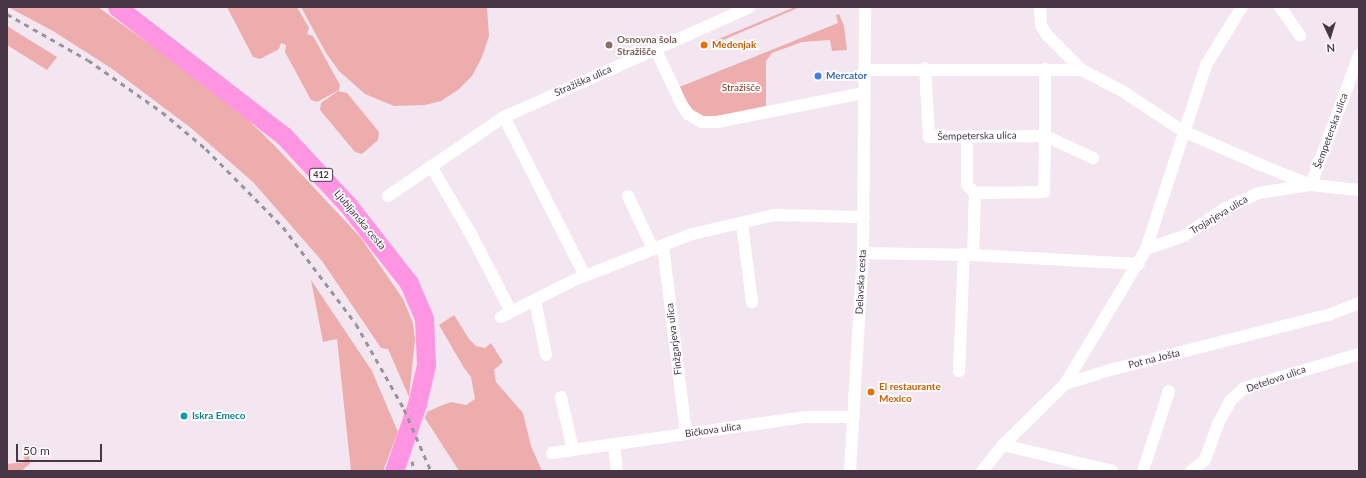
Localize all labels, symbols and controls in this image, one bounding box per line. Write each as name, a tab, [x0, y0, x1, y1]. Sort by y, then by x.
north arrow	[1310, 16, 1350, 56]
place label: Osnovna šola Stražišče	[617, 33, 677, 56]
place label: Medenjak	[712, 39, 756, 51]
marker: Osnovna šola Stražišče	[604, 40, 614, 50]
marker: Medenjak	[699, 40, 709, 50]
text: N	[1326, 42, 1336, 55]
street label: Stražiška ulica	[553, 63, 613, 99]
place label: Mercator	[826, 70, 867, 82]
marker: Mercator	[813, 71, 823, 81]
park label: Stražišče	[722, 82, 760, 94]
street label: Šempeterska ulica	[1312, 92, 1350, 170]
street label: Šempeterska ulica	[937, 129, 1017, 143]
road number: 412	[309, 168, 333, 182]
street label: Ljubljanska cesta	[332, 188, 388, 252]
street label: Trojarjeva ulica	[1188, 193, 1250, 237]
street label: Delavska cesta	[853, 249, 869, 315]
street label: Finžgarjeva ulica	[664, 302, 684, 376]
street label: Pot na Jošta	[1127, 347, 1181, 371]
street label: Detelova ulica	[1245, 363, 1307, 395]
place label: El restaurante Mexico	[879, 380, 941, 404]
marker: El restaurante Mexico	[866, 387, 876, 397]
place label: Iskra Emeco	[192, 410, 246, 422]
marker: Iskra Emeco	[179, 411, 189, 421]
street label: Bičkova ulica	[684, 420, 742, 440]
scale bar	[18, 436, 104, 462]
text: 50 m	[23, 443, 50, 458]

